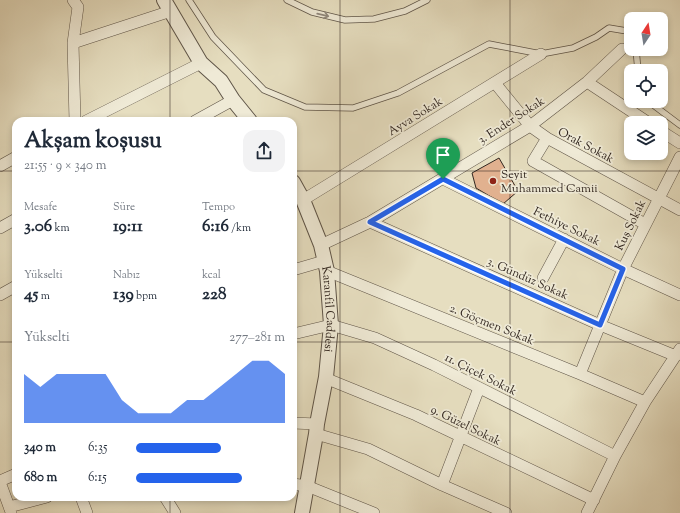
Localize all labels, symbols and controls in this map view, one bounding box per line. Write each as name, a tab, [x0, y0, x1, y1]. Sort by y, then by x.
one-way arrow	[316, 11, 329, 19]
north arrow	[624, 12, 668, 56]
map controls	[624, 12, 668, 160]
button: locate	[624, 64, 668, 108]
street label: 3. Ender Sokak	[475, 92, 549, 149]
street label: Ayva Sokak	[385, 93, 447, 141]
button: layers	[624, 116, 668, 160]
street label: Orak Sokak	[554, 123, 617, 169]
text: Akşam koşusu	[24, 126, 162, 158]
button: share	[243, 130, 285, 172]
pin	[426, 138, 460, 179]
icon: arrive	[432, 144, 454, 166]
text: 21:55 · 9 × 340 m	[24, 157, 107, 175]
place label: Seyit Muhammed Camii	[501, 166, 598, 198]
marker: Seyit Muhammed Camii	[488, 176, 498, 186]
street label: Kuş Sokak	[611, 196, 651, 254]
text: Mesafe	[24, 199, 57, 215]
text: Süre	[113, 199, 135, 215]
text: Tempo	[202, 199, 235, 215]
street label: Fethiye Sokak	[530, 203, 604, 251]
text: 3.06	[24, 215, 52, 239]
text: 19:11	[113, 215, 143, 239]
text: 6:16	[202, 215, 229, 239]
text: km	[52, 220, 70, 236]
text: /km	[229, 220, 251, 236]
street label: 3. Gündüz Sokak	[484, 253, 571, 305]
street label: Karanfil Caddesi	[316, 264, 339, 354]
text: Yükselti	[24, 267, 63, 283]
text: Nabız	[113, 267, 140, 283]
text: kcal	[202, 267, 221, 283]
text: 45	[24, 283, 38, 307]
text: 139	[113, 283, 134, 307]
text: 228	[202, 283, 226, 307]
text: m	[38, 288, 50, 304]
text: bpm	[134, 288, 157, 304]
street label: 2. Göçmen Sokak	[446, 300, 537, 350]
text: Yükselti	[24, 329, 70, 347]
text: 277–281 m	[229, 329, 285, 347]
street label: 11. Çiçek Sokak	[441, 349, 520, 401]
street label: 9. Güzel Sokak	[427, 401, 504, 451]
text: 340 m	[24, 439, 56, 457]
text: 6:35	[88, 439, 107, 457]
text: 680 m	[24, 469, 57, 487]
text: 6:15	[88, 469, 107, 487]

